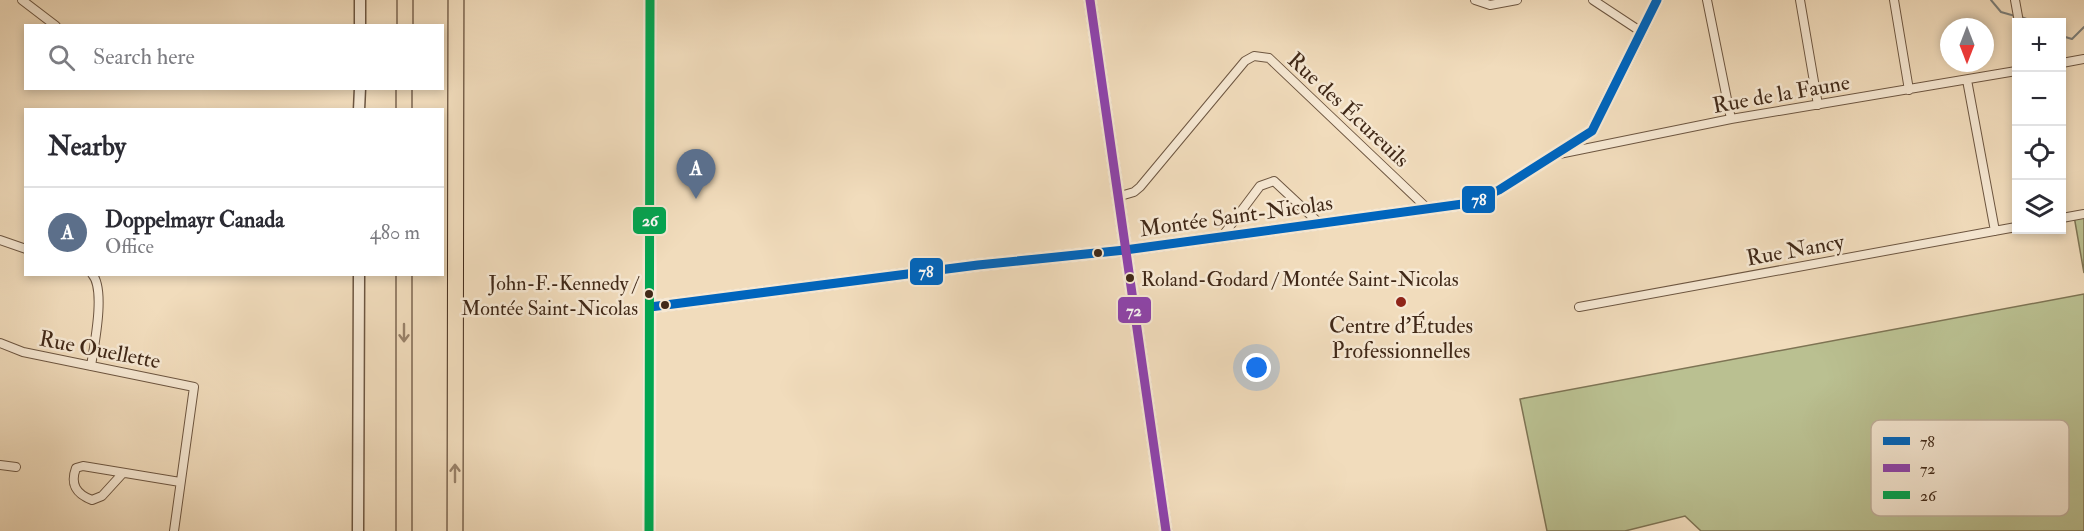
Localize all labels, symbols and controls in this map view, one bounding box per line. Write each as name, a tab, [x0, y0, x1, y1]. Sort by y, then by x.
north arrow	[1940, 18, 1994, 72]
map controls	[2012, 18, 2066, 234]
button: +	[2012, 18, 2066, 72]
search box	[24, 24, 444, 90]
icon: search	[45, 41, 78, 74]
text: Search here	[93, 43, 195, 71]
street label: Rue des Écureuils	[1281, 45, 1416, 173]
street label: Rue de la Faune	[1710, 68, 1852, 120]
button: −	[2012, 72, 2066, 126]
button: locate	[2012, 126, 2066, 180]
text: Nearby	[48, 131, 126, 163]
pin: A	[676, 150, 716, 199]
button: layers	[2012, 180, 2066, 234]
line badge: 78	[1461, 185, 1496, 214]
street label: Montée Saint-Nicolas	[1138, 189, 1334, 243]
text: 78	[1472, 190, 1487, 210]
text: Doppelmayr Canada	[105, 206, 284, 234]
line badge: 26	[632, 206, 667, 235]
text: 26	[642, 211, 660, 231]
text: A	[61, 220, 74, 245]
text: 480 m	[370, 220, 420, 245]
street label: Rue Nancy	[1744, 228, 1847, 272]
text: Office	[105, 234, 154, 259]
unlabelled marker	[1092, 247, 1104, 259]
line badge: 78	[909, 257, 944, 286]
text: 78	[919, 262, 934, 282]
place label: Roland-Godard / Montée Saint-Nicolas	[1141, 267, 1459, 292]
place label: John-F.-Kennedy / Montée Saint-Nicolas	[461, 271, 640, 321]
marker: Roland-Godard / Montée Saint-Nicolas	[1124, 272, 1136, 284]
marker: John-F.-Kennedy / Montée Saint-Nicolas	[643, 288, 655, 300]
marker: Centre d'Études Professionnelles	[1394, 295, 1408, 309]
line badge: 72	[1117, 296, 1152, 324]
unlabelled marker	[659, 299, 671, 311]
text: 72	[1126, 301, 1142, 321]
place label: Centre d'Études Professionnelles	[1329, 311, 1473, 365]
one-way arrow	[398, 322, 410, 342]
street label: Rue Ouellette	[37, 324, 163, 375]
your location	[1242, 353, 1271, 382]
legend	[1871, 420, 2069, 516]
text: 78	[1920, 432, 1935, 452]
text: 72	[1920, 459, 1935, 479]
one-way arrow	[449, 463, 461, 483]
text: 26	[1920, 486, 1937, 506]

